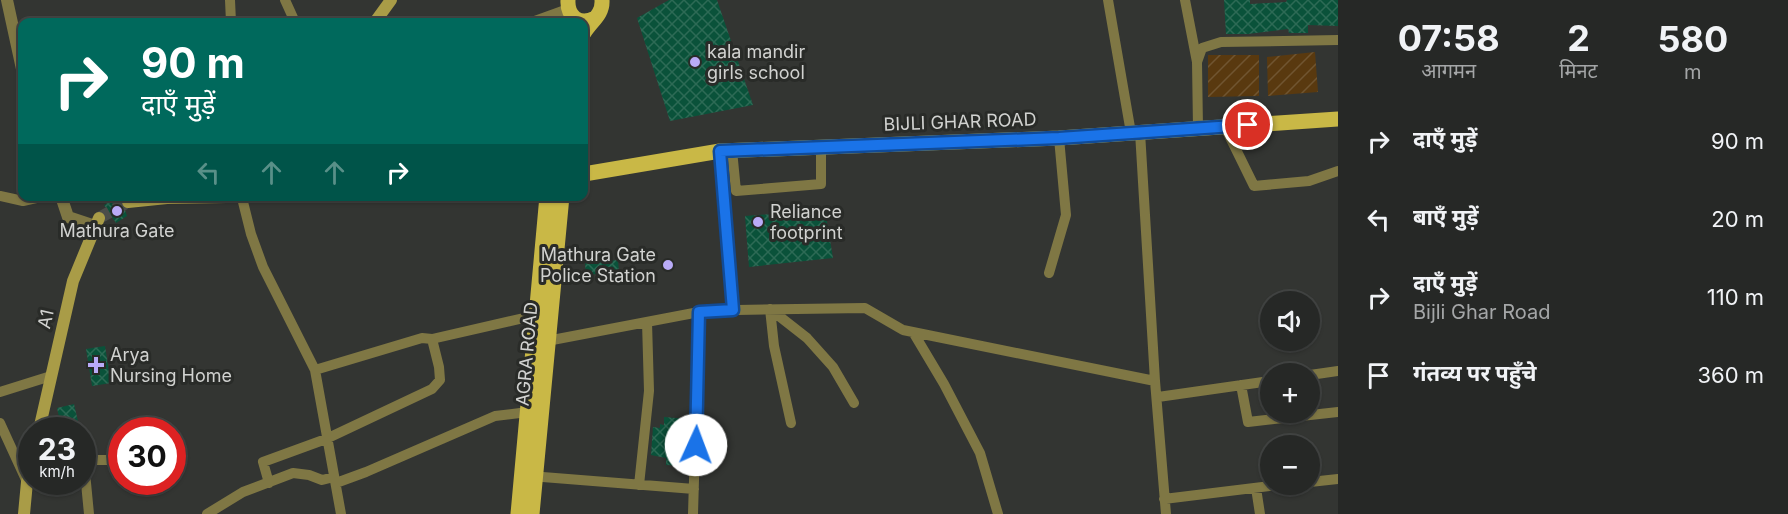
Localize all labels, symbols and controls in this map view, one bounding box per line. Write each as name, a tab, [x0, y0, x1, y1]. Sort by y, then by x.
text: 07:58	[1398, 16, 1500, 60]
text: 2	[1567, 16, 1590, 60]
text: 580	[1657, 17, 1728, 61]
text: 90 m	[141, 37, 245, 88]
place label: kala mandir girls school	[707, 41, 805, 83]
icon: right	[42, 42, 120, 120]
marker: kala mandir girls school	[688, 55, 702, 69]
text: आगमन	[1421, 59, 1476, 83]
text: मिनट	[1559, 59, 1598, 83]
text: m	[1684, 60, 1702, 84]
text: दाएँ मुड़ें	[141, 88, 215, 121]
pin	[1222, 99, 1273, 150]
street label: BIJLI GHAR ROAD	[883, 108, 1037, 135]
icon: arrive	[1231, 108, 1264, 141]
icon: right	[1362, 125, 1395, 158]
text: दाएँ मुड़ें	[1413, 126, 1477, 152]
text: 90 m	[1711, 128, 1764, 154]
icon: left	[192, 156, 225, 189]
icon: ahead	[255, 156, 288, 189]
icon: ahead	[318, 156, 351, 189]
icon: right	[381, 156, 414, 189]
place label: Reliance footprint	[770, 201, 843, 243]
icon: left	[1362, 203, 1395, 236]
marker: Mathura Gate	[110, 204, 124, 218]
text: बाएँ मुड़ें	[1413, 204, 1479, 230]
text: 20 m	[1711, 206, 1764, 232]
marker: Reliance footprint	[751, 215, 765, 229]
place label: Mathura Gate	[59, 220, 175, 241]
place label: Mathura Gate Police Station	[540, 244, 656, 286]
marker: Mathura Gate Police Station	[661, 258, 675, 272]
text: दाएँ मुड़ें	[1413, 270, 1477, 296]
icon: right	[1362, 281, 1395, 314]
text: 110 m	[1707, 284, 1764, 310]
map controls	[1260, 291, 1320, 495]
button: sound	[1260, 291, 1320, 351]
text: Bijli Ghar Road	[1413, 300, 1550, 324]
street label: AGRA ROAD	[511, 301, 542, 407]
street label: A1	[33, 307, 58, 331]
place label: Arya Nursing Home	[110, 344, 232, 386]
marker: Arya Nursing Home	[87, 356, 105, 374]
icon: arrive	[1362, 359, 1395, 392]
text: गंतव्य पर पहुँचे	[1413, 360, 1537, 386]
text: 360 m	[1697, 362, 1764, 388]
button: +	[1260, 363, 1320, 423]
position arrow	[664, 413, 728, 477]
speed limit sign: 30	[108, 417, 186, 495]
text: 23	[38, 431, 76, 467]
button: −	[1260, 435, 1320, 495]
text: km/h	[39, 462, 75, 481]

